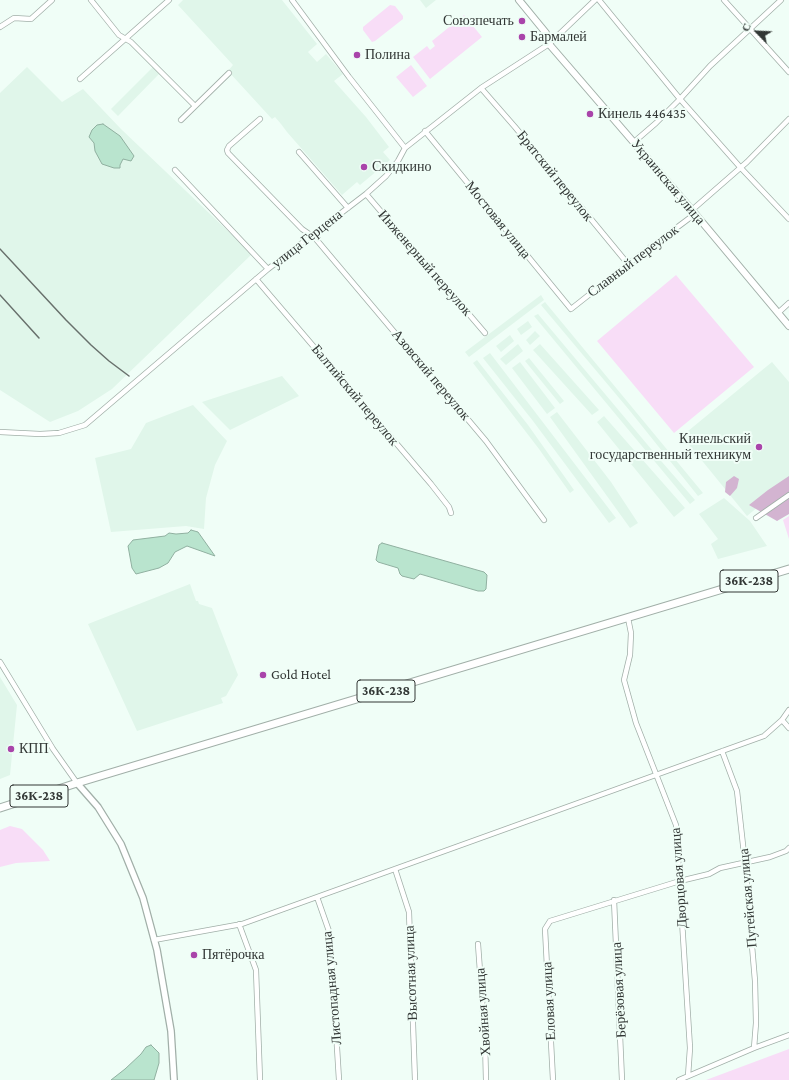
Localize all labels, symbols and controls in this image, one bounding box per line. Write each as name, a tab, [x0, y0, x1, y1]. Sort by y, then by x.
north arrow	[737, 12, 777, 52]
place label: Союзпечать	[443, 13, 514, 29]
marker: Союзпечать	[517, 16, 527, 26]
text: С	[739, 21, 753, 33]
place label: Бармалей	[530, 29, 587, 45]
marker: Бармалей	[517, 32, 527, 42]
place label: Полина	[365, 47, 410, 63]
marker: Полина	[352, 50, 362, 60]
place label: Кинель 446435	[598, 106, 686, 122]
marker: Кинель 446435	[585, 109, 595, 119]
street label: Братский переулок	[513, 127, 597, 225]
street label: Украинская улица	[627, 136, 709, 228]
place label: Скидкино	[372, 159, 432, 175]
marker: Скидкино	[359, 162, 369, 172]
street label: Мостовая улица	[462, 178, 534, 262]
street label: улица Герцена	[268, 206, 346, 272]
street label: Инженерный переулок	[374, 207, 476, 319]
street label: Славный переулок	[584, 221, 682, 301]
street label: Азовский переулок	[388, 326, 474, 424]
street label: Балтийский переулок	[308, 341, 402, 449]
place label: Кинельский государственный техникум	[590, 431, 751, 464]
marker: Кинельский государственный техникум	[754, 442, 764, 452]
road number: 36К-238	[720, 570, 778, 592]
place label: Gold Hotel	[271, 667, 331, 683]
marker: Gold Hotel	[258, 670, 268, 680]
road number: 36К-238	[357, 680, 415, 702]
place label: КПП	[19, 741, 49, 757]
marker: КПП	[6, 744, 16, 754]
road number: 36К-238	[10, 785, 68, 807]
street label: Дворцовая улица	[667, 827, 691, 929]
street label: Путейская улица	[735, 848, 761, 948]
street label: Высотная улица	[401, 925, 421, 1021]
street label: Листопадная улица	[319, 930, 345, 1046]
street label: Берёзовая улица	[608, 942, 630, 1038]
place label: Пятёрочка	[202, 947, 264, 963]
marker: Пятёрочка	[189, 950, 199, 960]
street label: Еловая улица	[539, 961, 559, 1041]
street label: Хвойная улица	[472, 967, 494, 1057]

